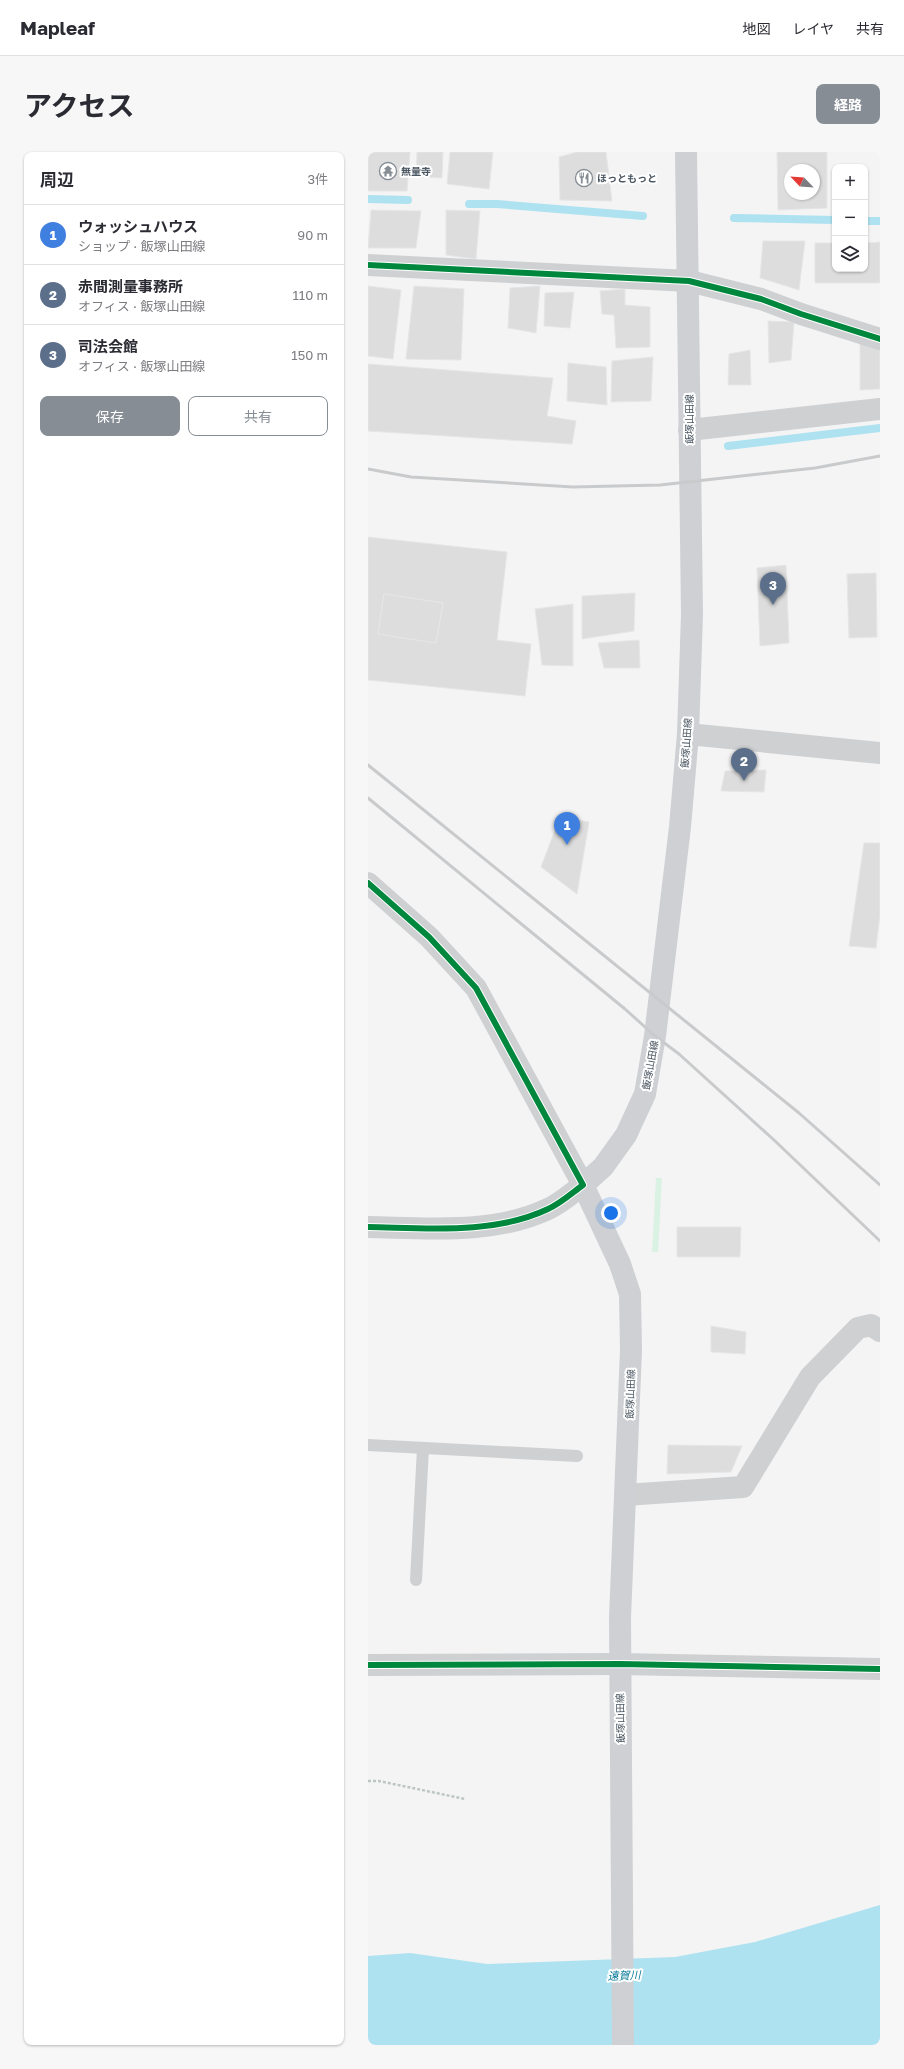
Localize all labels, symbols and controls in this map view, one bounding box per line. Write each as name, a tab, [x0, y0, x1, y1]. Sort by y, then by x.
text: Mapleaf	[20, 16, 95, 39]
text: 地図	[742, 20, 770, 37]
text: レイヤ	[792, 20, 834, 37]
text: 共有	[856, 20, 884, 37]
button: 経路	[816, 84, 880, 124]
text: アクセス	[24, 89, 135, 122]
temple icon: 無量寺	[378, 161, 398, 181]
north arrow	[784, 164, 820, 200]
map controls	[832, 164, 868, 272]
button: +	[832, 164, 868, 200]
place label: 無量寺	[401, 165, 431, 177]
restaurant icon: ほっともっと	[574, 168, 594, 188]
text: 周辺	[40, 169, 74, 190]
text: 3件	[307, 171, 328, 187]
place label: ほっともっと	[597, 172, 657, 184]
button: −	[832, 200, 868, 236]
text: ウォッシュハウス	[78, 217, 198, 235]
text: 1	[50, 227, 56, 243]
text: 90 m	[297, 227, 328, 243]
button: layers	[832, 236, 868, 272]
text: ショップ · 飯塚山田線	[78, 238, 205, 254]
text: 赤間測量事務所	[78, 277, 183, 295]
text: 2	[49, 287, 57, 303]
text: 110 m	[293, 287, 328, 303]
text: オフィス · 飯塚山田線	[78, 298, 205, 314]
text: 司法会館	[78, 337, 138, 355]
text: 3	[49, 347, 57, 363]
text: 150 m	[291, 347, 328, 363]
text: オフィス · 飯塚山田線	[78, 358, 205, 374]
street label: 飯塚山田線	[683, 394, 695, 444]
button: 保存	[40, 396, 180, 436]
button: 共有	[188, 396, 328, 436]
pin: 3	[760, 572, 786, 605]
street label: 飯塚山田線	[678, 718, 694, 768]
pin: 2	[731, 748, 757, 781]
pin: 1	[554, 812, 580, 845]
street label: 飯塚山田線	[640, 1039, 660, 1091]
your location	[601, 1203, 621, 1223]
street label: 飯塚山田線	[623, 1369, 637, 1419]
street label: 飯塚山田線	[614, 1693, 626, 1743]
water label: 遠賀川	[607, 1968, 642, 1982]

